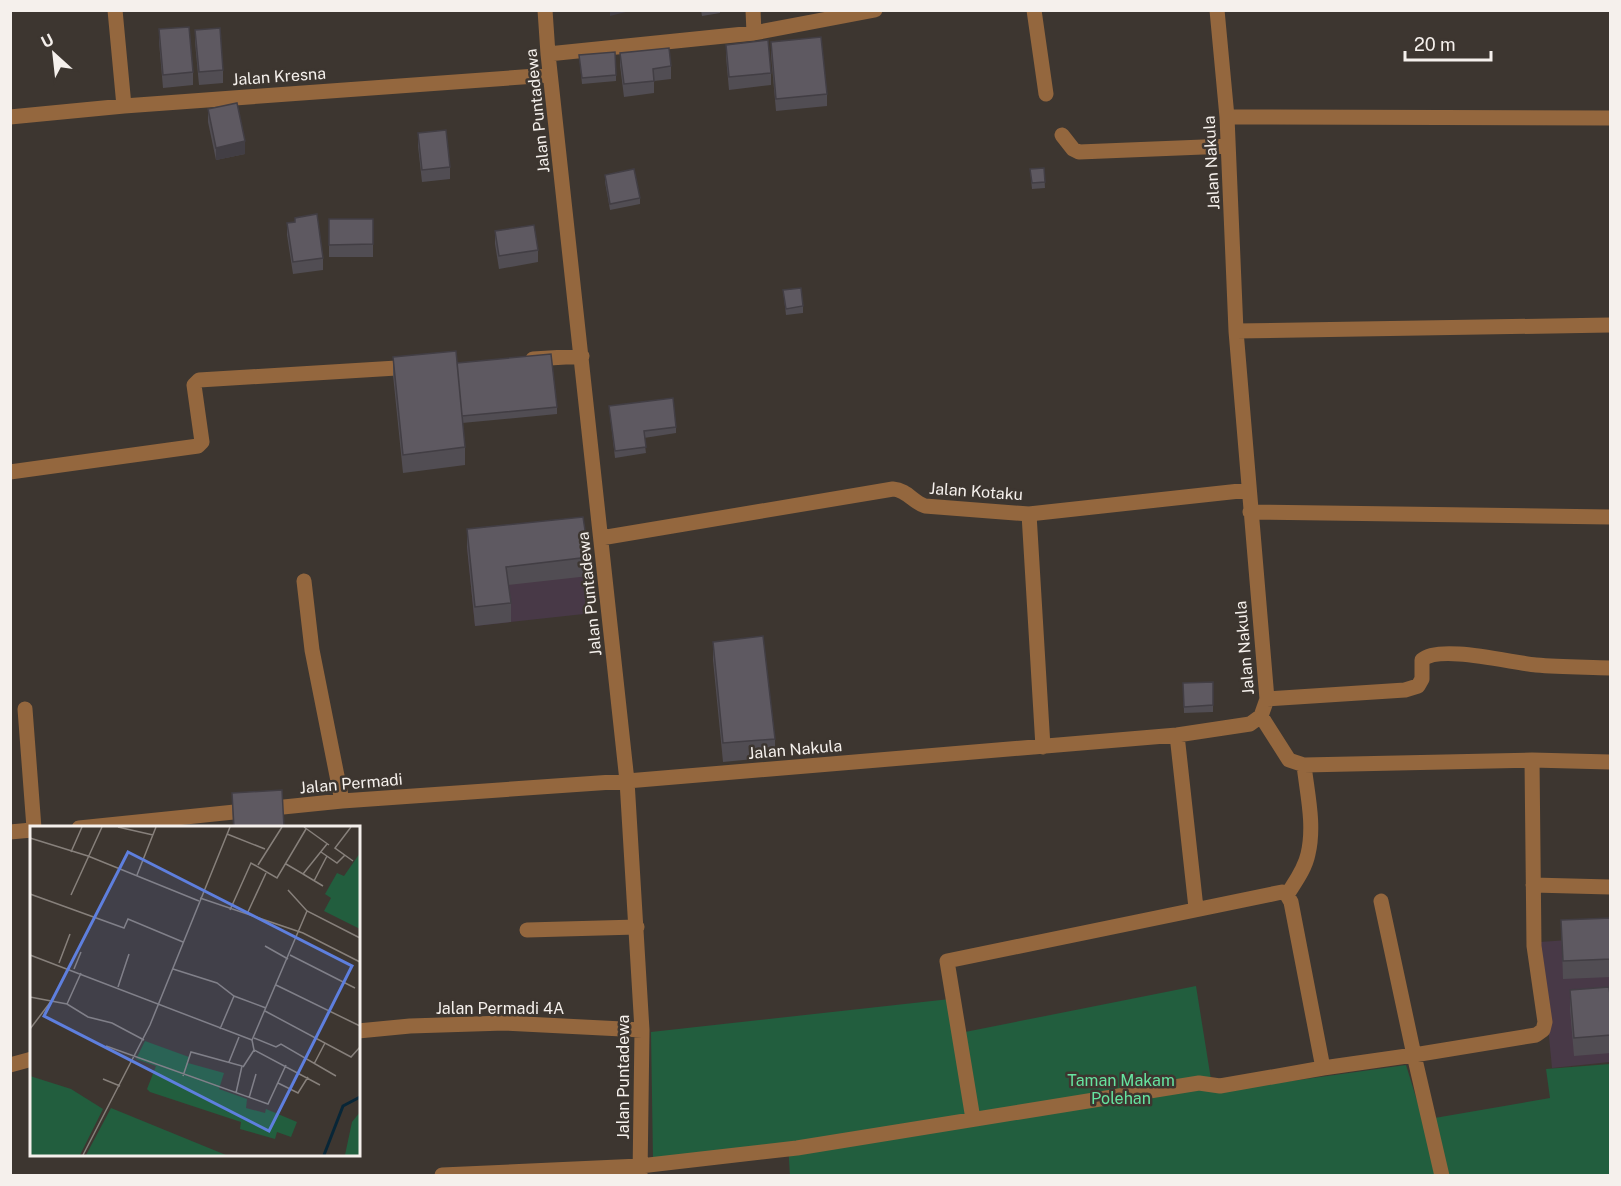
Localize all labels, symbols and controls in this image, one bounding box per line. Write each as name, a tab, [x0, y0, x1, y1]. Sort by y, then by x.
north arrow	[24, 24, 84, 84]
scale bar	[1405, 24, 1490, 62]
text: U	[38, 30, 57, 52]
text: 20 m	[1414, 34, 1456, 55]
street label: Jalan Puntadewa	[522, 48, 553, 174]
street label: Jalan Kresna	[231, 64, 327, 89]
street label: Jalan Nakula	[1200, 115, 1223, 211]
street label: Jalan Kotaku	[928, 479, 1024, 504]
street label: Jalan Puntadewa	[574, 531, 605, 657]
street label: Jalan Nakula	[1231, 600, 1258, 696]
street label: Jalan Nakula	[747, 736, 843, 763]
street label: Jalan Permadi	[299, 770, 403, 797]
inset map	[30, 826, 360, 1156]
street label: Jalan Permadi 4A	[436, 999, 564, 1018]
street label: Jalan Puntadewa	[614, 1015, 633, 1139]
park label: Taman Makam Polehan	[1067, 1071, 1175, 1108]

